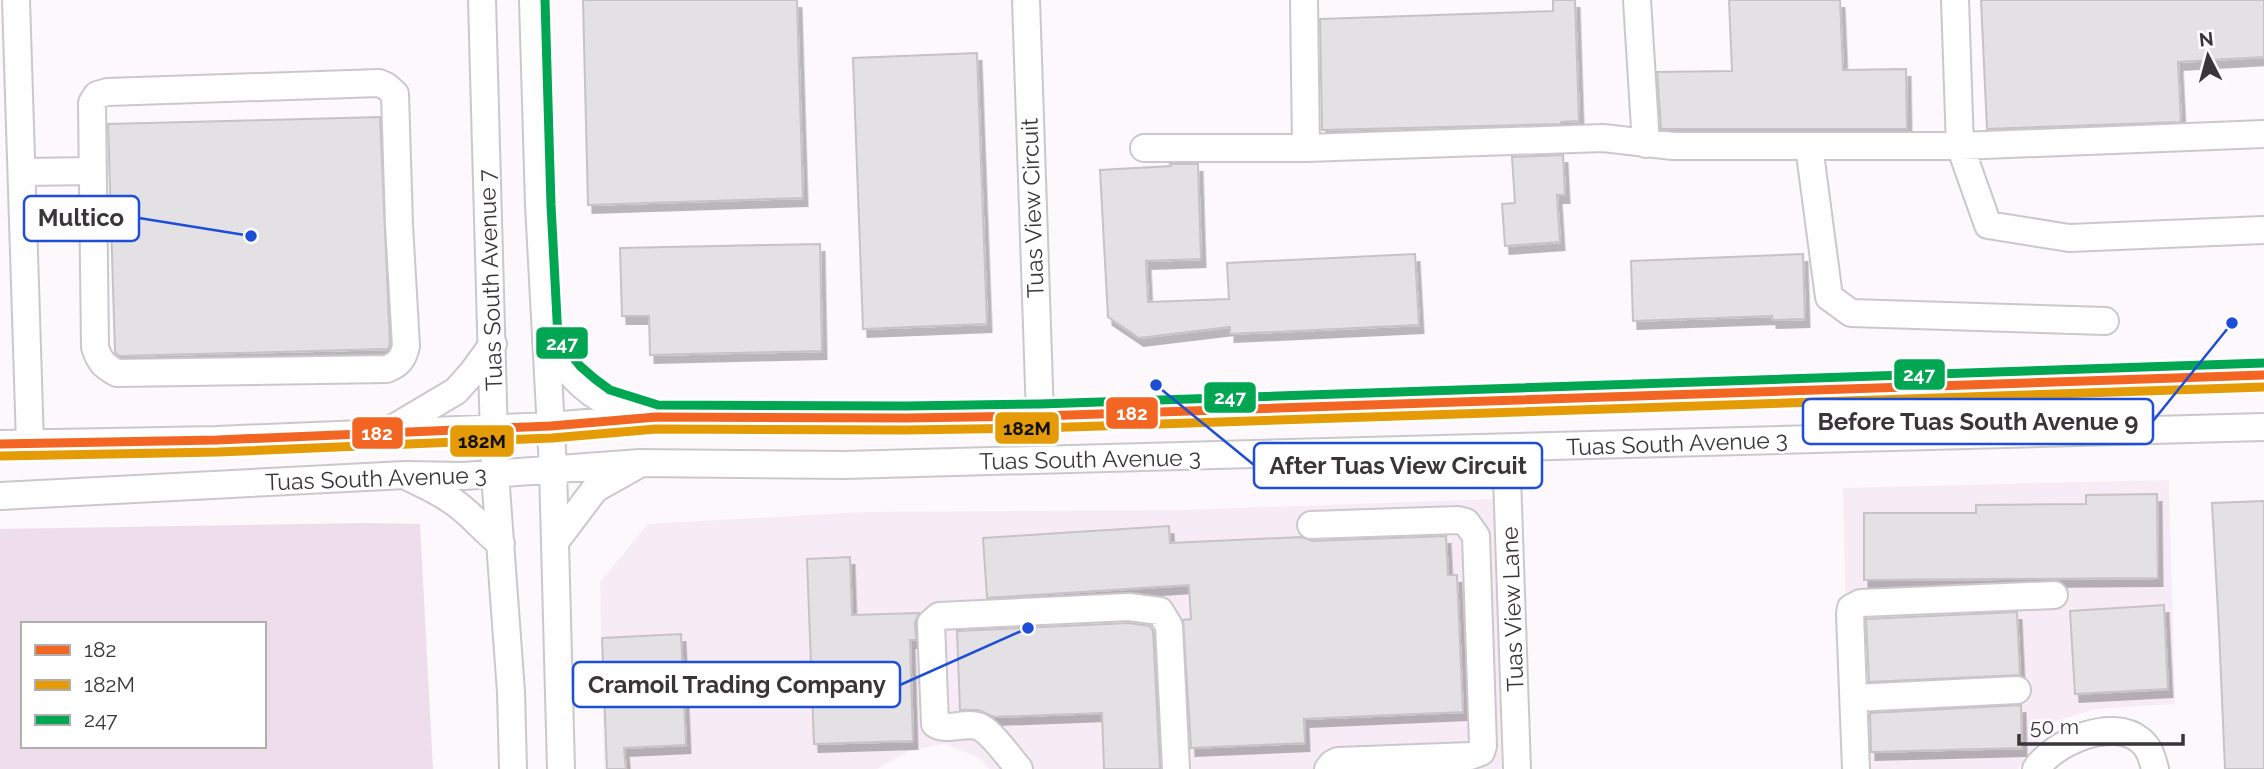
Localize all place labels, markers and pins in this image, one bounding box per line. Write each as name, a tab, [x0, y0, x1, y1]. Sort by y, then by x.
callout: Multico	[24, 196, 139, 241]
callout: Before Tuas South Avenue 9	[1803, 399, 2153, 444]
callout: After Tuas View Circuit	[1254, 443, 1542, 488]
callout: Cramoil Trading Company	[573, 662, 900, 707]

